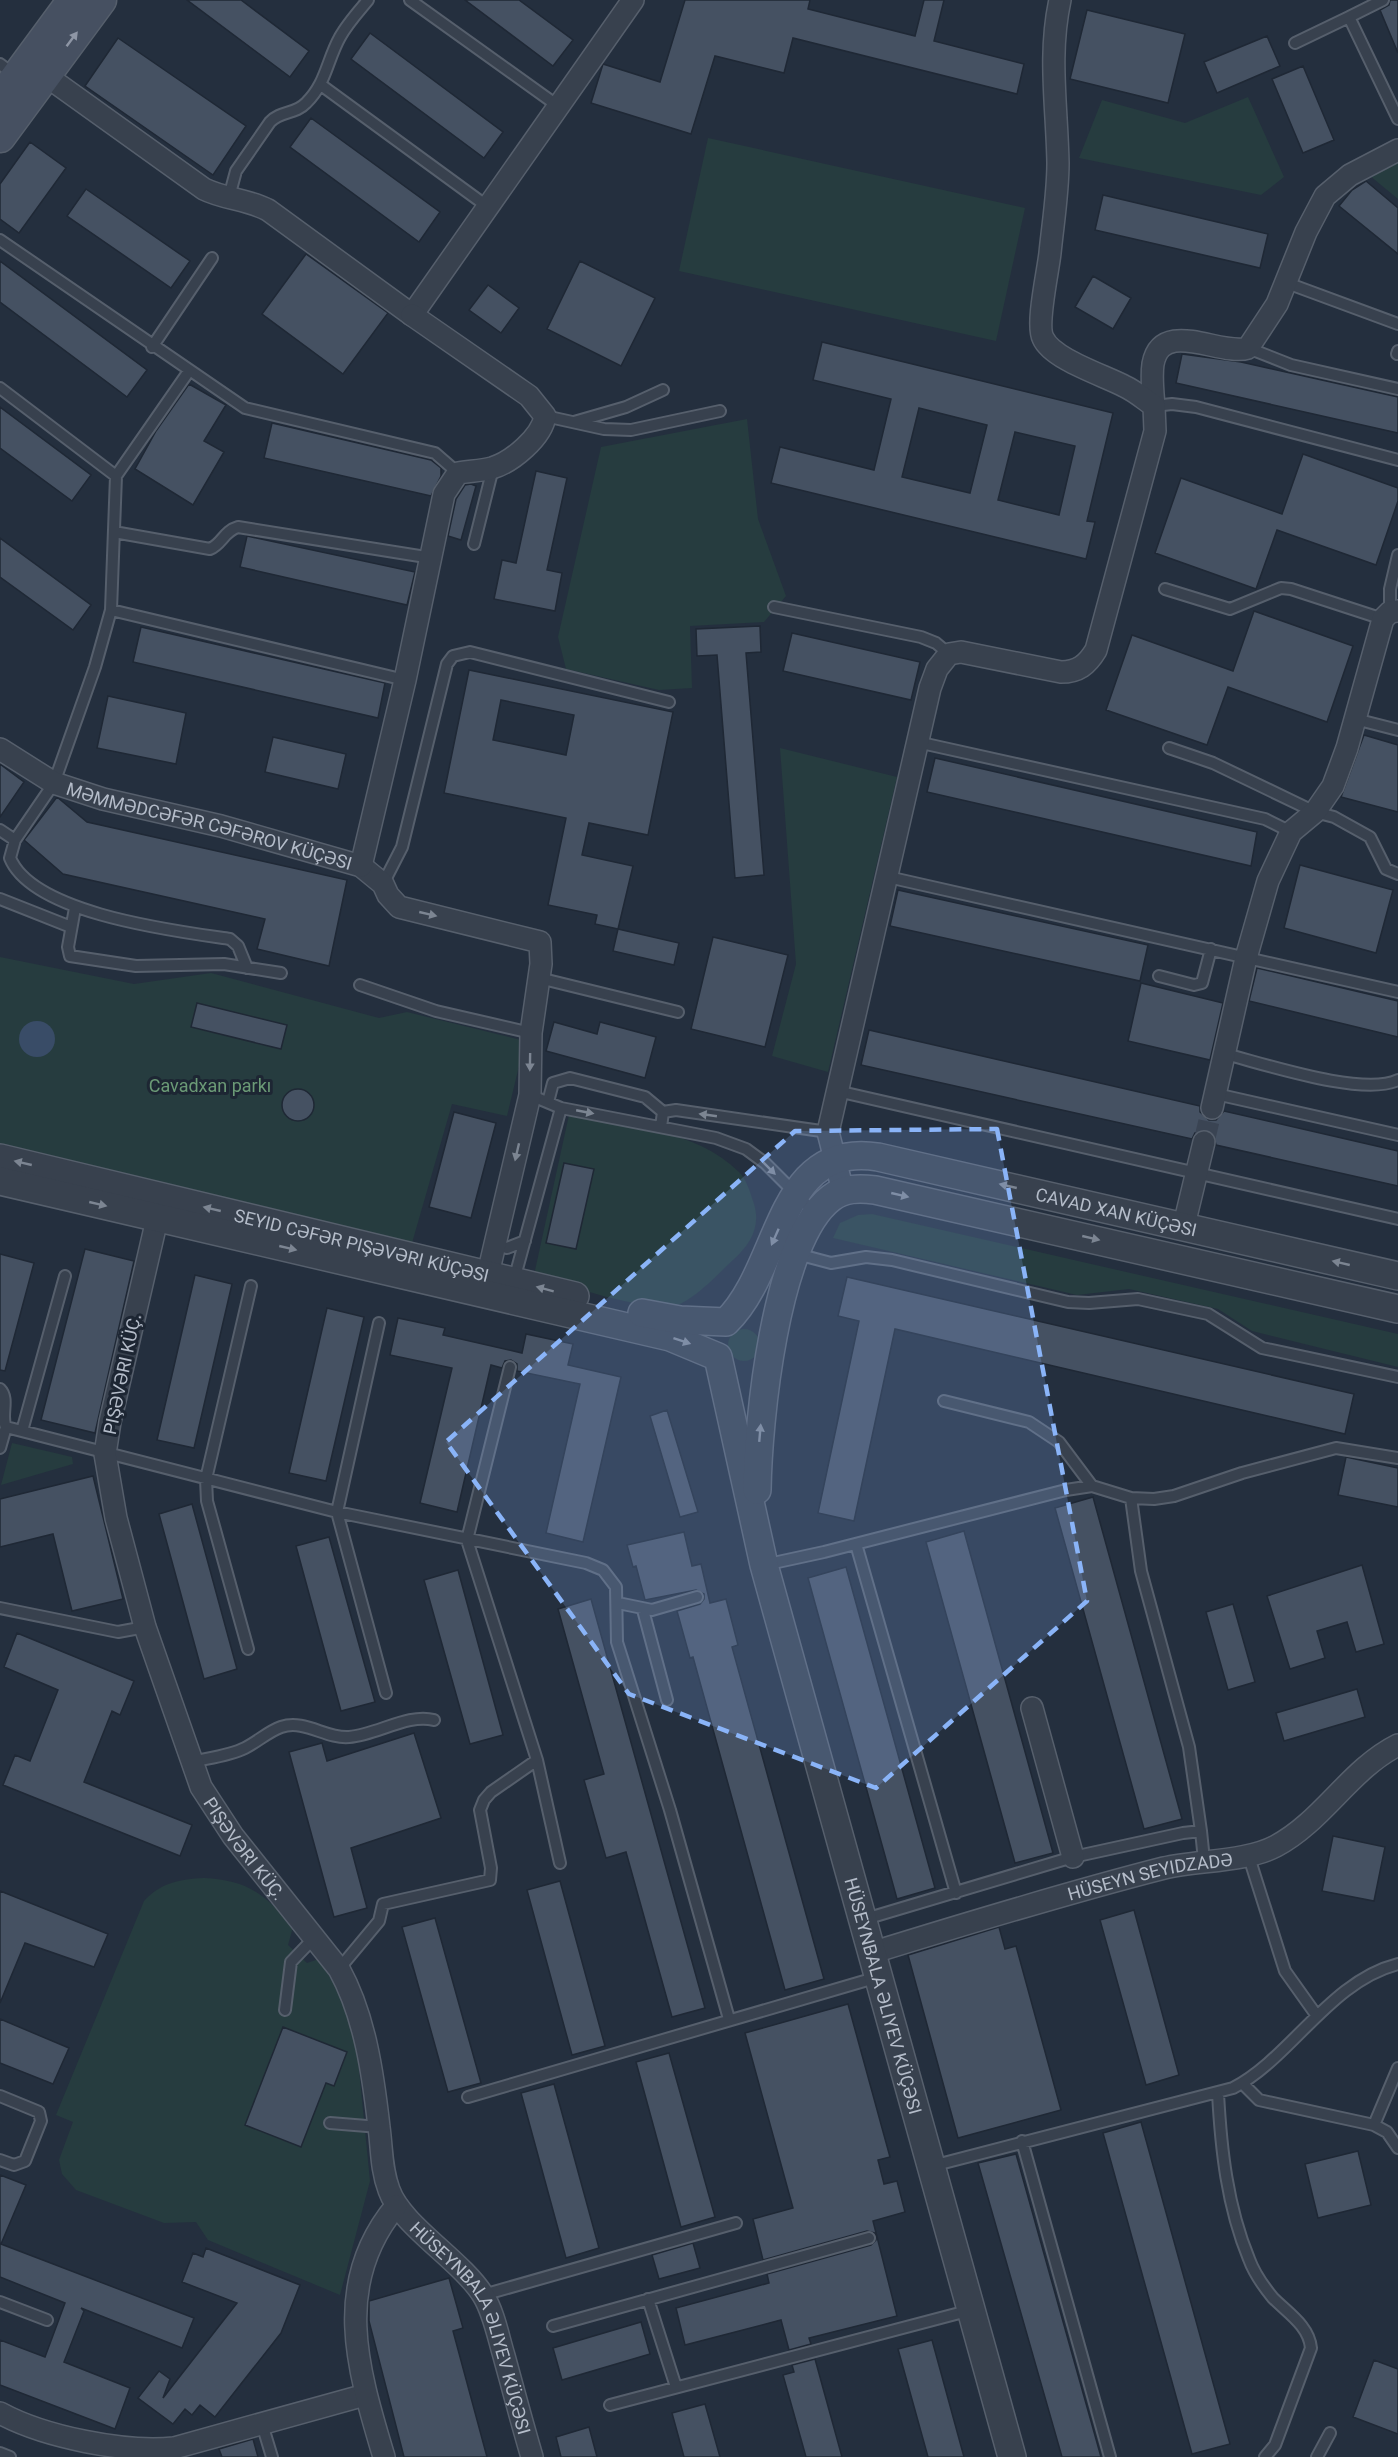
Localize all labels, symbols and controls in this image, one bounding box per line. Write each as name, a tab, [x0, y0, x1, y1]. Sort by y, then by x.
one-way arrow	[66, 31, 78, 47]
street label: MƏMMƏDCƏFƏR CƏFƏROV KÜÇƏSI	[64, 777, 354, 873]
one-way arrow	[419, 910, 438, 920]
one-way arrow	[525, 1053, 535, 1072]
park label: Cavadxan parkı	[149, 1075, 271, 1096]
one-way arrow	[576, 1108, 595, 1117]
one-way arrow	[698, 1110, 717, 1119]
one-way arrow	[511, 1143, 521, 1161]
one-way arrow	[13, 1158, 32, 1168]
one-way arrow	[762, 1161, 777, 1175]
one-way arrow	[998, 1181, 1017, 1190]
street label: CAVAD XAN KÜÇƏSI	[1034, 1183, 1199, 1240]
one-way arrow	[891, 1191, 910, 1201]
one-way arrow	[89, 1199, 107, 1209]
one-way arrow	[203, 1203, 222, 1213]
street label: SEYID CƏFƏR PIŞƏVƏRI KÜÇƏSI	[232, 1204, 491, 1286]
one-way arrow	[770, 1228, 780, 1246]
one-way arrow	[1082, 1234, 1101, 1243]
one-way arrow	[279, 1244, 298, 1253]
one-way arrow	[1332, 1257, 1350, 1267]
one-way arrow	[536, 1283, 554, 1293]
street label: PIŞƏVƏRI KÜÇ.	[99, 1312, 145, 1436]
one-way arrow	[673, 1337, 691, 1346]
one-way arrow	[755, 1424, 765, 1443]
street label: PIŞƏVƏRI KÜÇ.	[200, 1793, 290, 1904]
street label: HÜSEYN SEYIDZADƏ	[1065, 1848, 1234, 1904]
street label: HÜSEYNBALA ƏLIYEV KÜÇƏSI	[841, 1875, 927, 2116]
street label: HÜSEYNBALA ƏLIYEV KÜÇƏSI	[406, 2217, 535, 2437]

